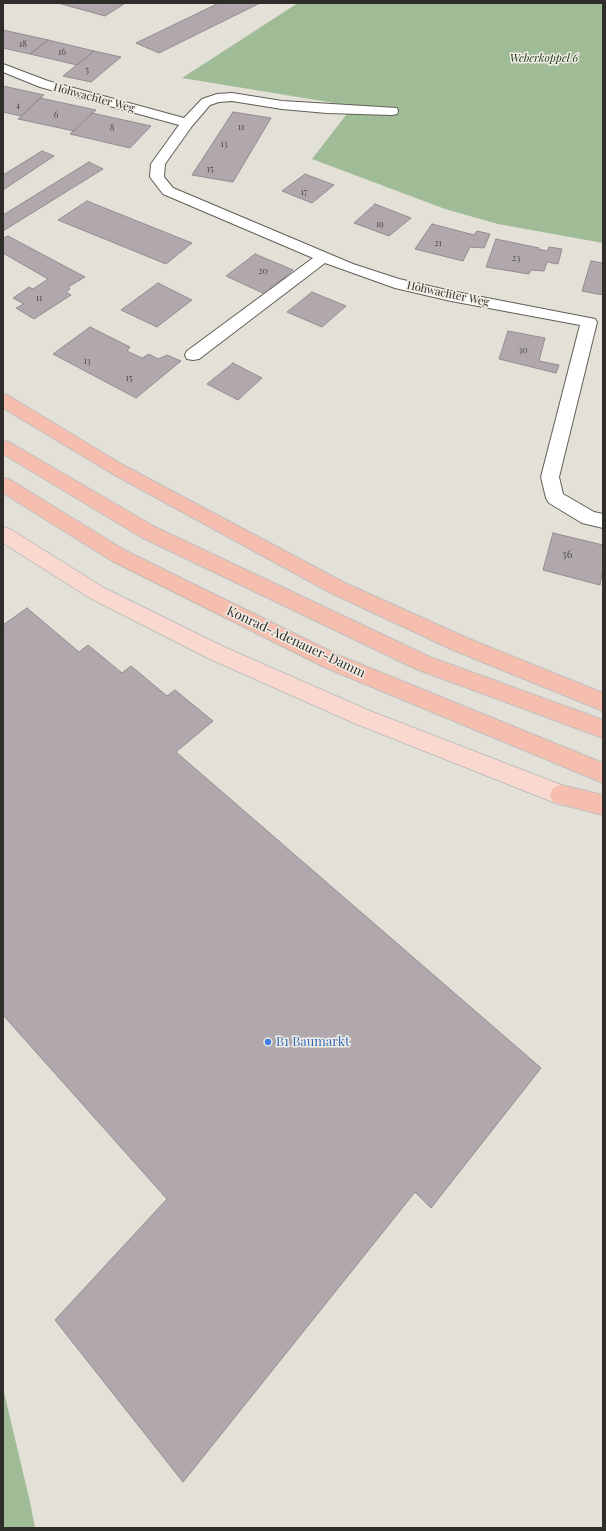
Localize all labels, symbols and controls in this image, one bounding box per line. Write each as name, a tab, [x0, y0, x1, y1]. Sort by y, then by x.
house number: 18	[19, 39, 27, 49]
house number: 16	[58, 47, 66, 57]
park label: Weberkoppel 6	[510, 52, 578, 66]
house number: 5	[85, 65, 89, 75]
street label: Hohwachter Weg	[52, 81, 136, 115]
house number: 4	[16, 100, 20, 110]
house number: 6	[54, 110, 58, 120]
house number: 11	[238, 122, 244, 132]
house number: 8	[110, 123, 114, 133]
house number: 13	[220, 139, 228, 149]
house number: 15	[207, 164, 213, 174]
house number: 17	[301, 187, 307, 197]
house number: 19	[376, 219, 384, 229]
house number: 21	[434, 238, 442, 248]
house number: 23	[512, 253, 520, 263]
house number: 20	[258, 266, 268, 276]
street label: Hohwachter Weg	[406, 279, 490, 309]
house number: 11	[36, 293, 42, 303]
house number: 30	[518, 345, 528, 355]
house number: 13	[83, 356, 91, 366]
house number: 15	[126, 373, 132, 383]
house number: 36	[562, 548, 572, 562]
street label: Konrad-Adenauer-Damm	[224, 603, 368, 681]
place label: B1 Baumarkt	[276, 1034, 350, 1050]
marker: B1 Baumarkt	[263, 1037, 273, 1047]

